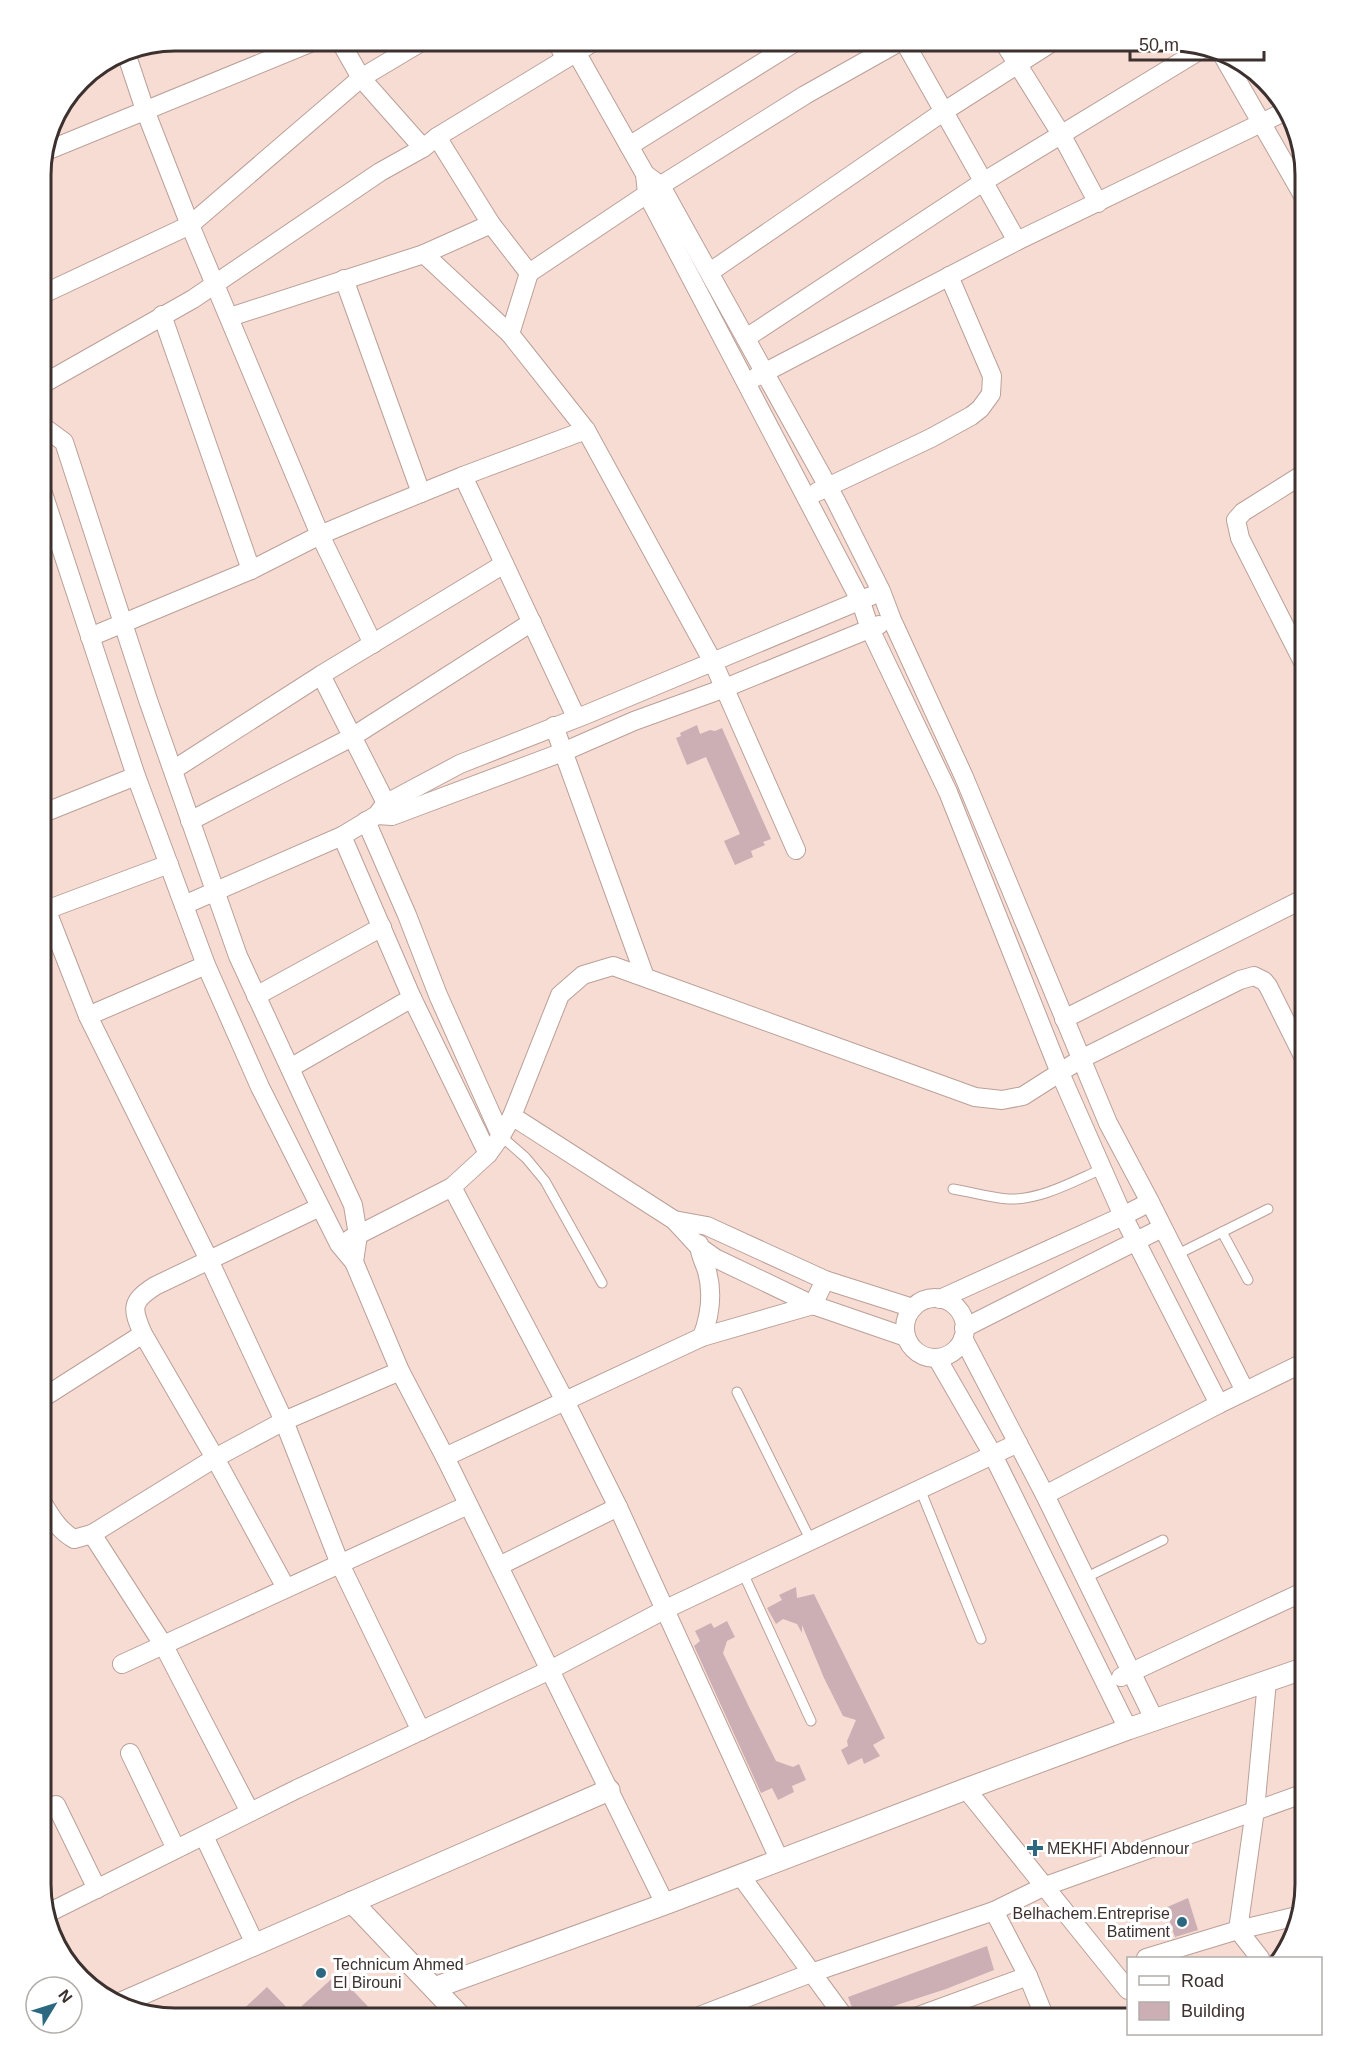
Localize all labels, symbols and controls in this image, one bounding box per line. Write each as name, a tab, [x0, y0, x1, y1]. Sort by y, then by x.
scale bar	[1130, 24, 1264, 62]
text: 50 m	[1139, 35, 1179, 55]
place label: MEKHFI Abdennour	[1047, 1840, 1190, 1857]
marker: MEKHFI Abdennour	[1028, 1841, 1042, 1855]
place label: Belhachem.Entreprise Batiment	[1013, 1905, 1171, 1940]
marker: Belhachem.Entreprise Batiment	[1175, 1915, 1189, 1929]
place label: Technicum Ahmed El Birouni	[333, 1956, 464, 1991]
legend	[1127, 1957, 1322, 2035]
marker: Technicum Ahmed El Birouni	[314, 1966, 328, 1980]
text: Road	[1181, 1971, 1224, 1991]
north arrow	[24, 1975, 84, 2035]
text: N	[55, 1986, 76, 2006]
text: Building	[1181, 2001, 1245, 2021]

